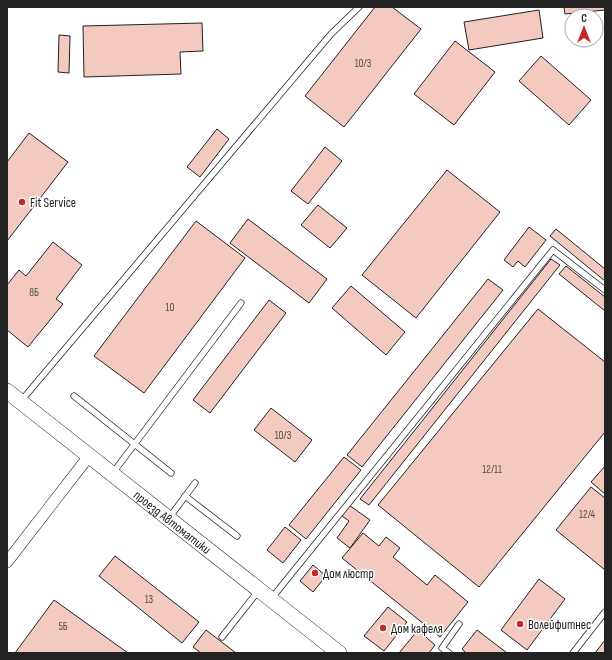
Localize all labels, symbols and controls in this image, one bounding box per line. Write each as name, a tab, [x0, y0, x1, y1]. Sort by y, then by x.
north arrow	[564, 8, 604, 48]
text: С	[581, 12, 587, 25]
house number: 10/3	[355, 57, 372, 70]
place label: Fit Service	[30, 195, 76, 211]
marker: Fit Service	[17, 197, 27, 207]
house number: 8Б	[29, 286, 39, 299]
house number: 10	[166, 301, 174, 314]
house number: 10/3	[275, 429, 292, 442]
house number: 12/11	[482, 463, 502, 476]
street label: проезд Автоматики	[130, 487, 214, 558]
house number: 12/4	[579, 508, 595, 521]
place label: Дом люстр	[323, 566, 374, 582]
marker: Дом люстр	[310, 568, 320, 578]
house number: 13	[145, 593, 154, 606]
place label: Волейфитнес	[528, 617, 591, 633]
marker: Волейфитнес	[515, 619, 525, 629]
house number: 5Б	[58, 620, 68, 633]
place label: Дом кафеля	[391, 621, 443, 637]
marker: Дом кафеля	[378, 623, 388, 633]

